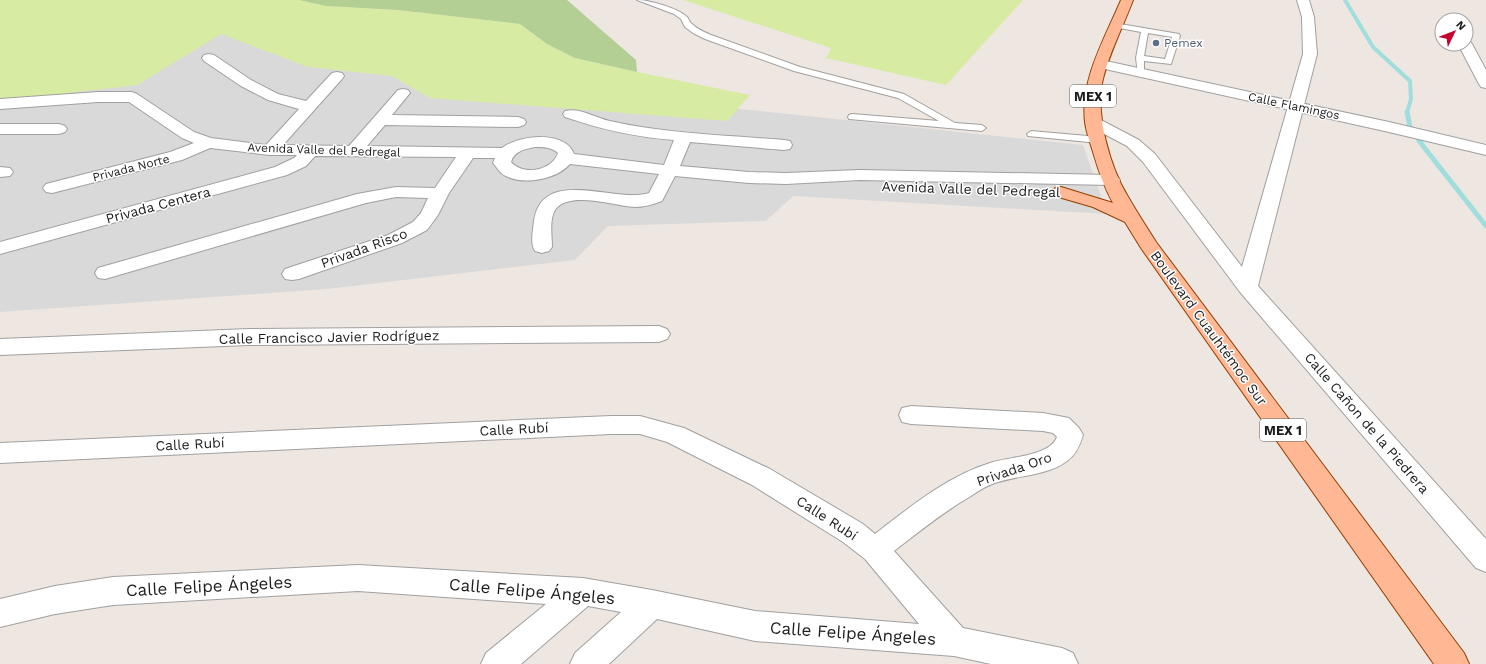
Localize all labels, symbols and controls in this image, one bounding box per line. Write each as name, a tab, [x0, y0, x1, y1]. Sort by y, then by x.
north arrow	[1434, 12, 1474, 52]
text: N	[1453, 18, 1468, 33]
place label: Pemex	[1164, 36, 1203, 50]
marker: Pemex	[1151, 38, 1161, 48]
road number: MEX 1	[1070, 85, 1116, 107]
street label: Calle Flamingos	[1247, 89, 1341, 123]
street label: Avenida Valle del Pedregal	[247, 140, 401, 160]
street label: Privada Norte	[91, 152, 171, 184]
street label: Avenida Valle del Pedregal	[881, 178, 1061, 200]
street label: Privada Centera	[104, 183, 212, 227]
street label: Privada Risco	[319, 225, 409, 271]
street label: Boulevard Cuauhtémoc Sur	[1147, 248, 1271, 409]
street label: Calle Francisco Javier Rodríguez	[219, 327, 439, 347]
street label: Calle Cañon de la Piedrera	[1301, 349, 1433, 497]
street label: Calle Rubí	[479, 419, 549, 439]
road number: MEX 1	[1260, 419, 1306, 441]
street label: Calle Rubí	[155, 434, 225, 454]
street label: Privada Oro	[974, 449, 1054, 489]
street label: Calle Rubí	[794, 492, 861, 544]
street label: Calle Felipe Ángeles	[125, 572, 293, 600]
street label: Calle Felipe Ángeles	[448, 574, 616, 608]
street label: Calle Felipe Ángeles	[769, 617, 937, 649]

